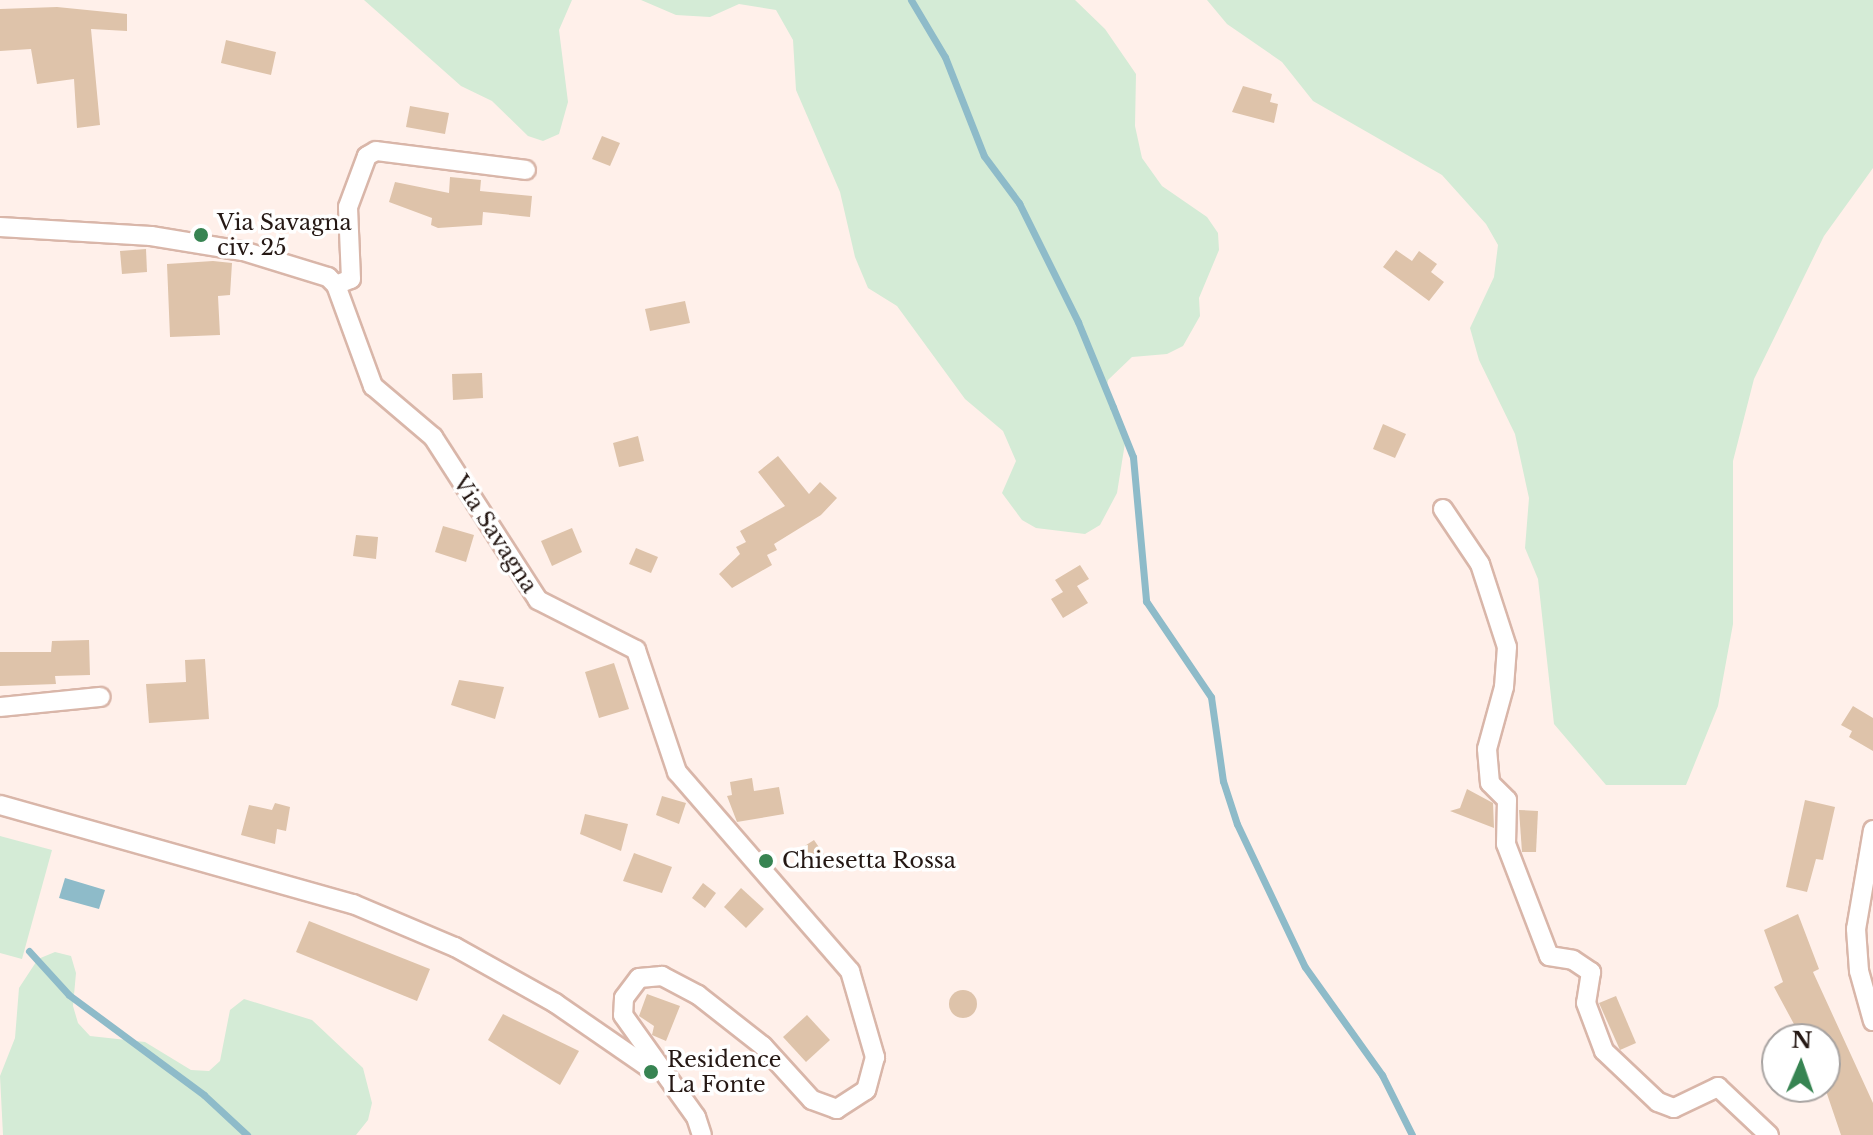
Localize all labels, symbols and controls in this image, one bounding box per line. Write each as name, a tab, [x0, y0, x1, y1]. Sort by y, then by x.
place label: Via Savagna civ. 25	[217, 209, 352, 260]
marker: Via Savagna civ. 25	[192, 226, 210, 244]
street label: Via Savagna	[447, 470, 543, 598]
place label: Chiesetta Rossa	[782, 848, 956, 874]
marker: Chiesetta Rossa	[757, 852, 775, 870]
north arrow	[1761, 1023, 1841, 1103]
text: N	[1791, 1027, 1813, 1054]
place label: Residence La Fonte	[667, 1046, 781, 1098]
marker: Residence La Fonte	[642, 1063, 660, 1081]

